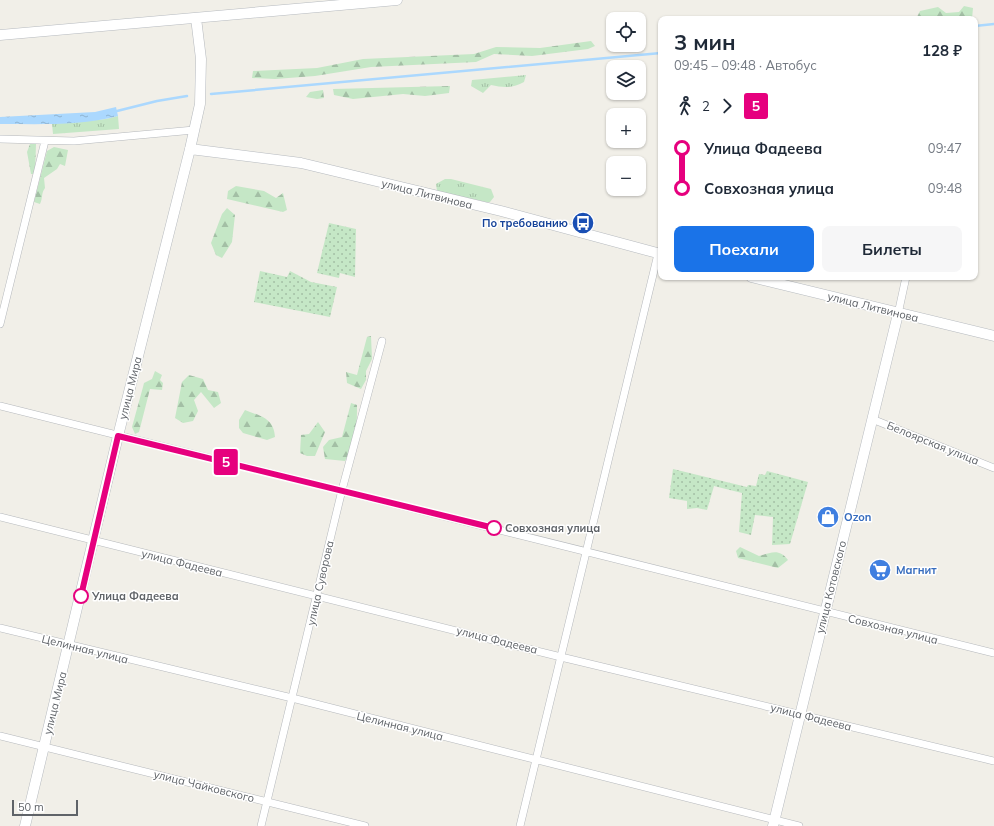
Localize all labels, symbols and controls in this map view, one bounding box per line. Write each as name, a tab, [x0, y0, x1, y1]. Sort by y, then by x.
map controls	[606, 12, 646, 196]
button: locate	[606, 12, 646, 52]
text: 3 мин	[674, 28, 736, 56]
text: 128 ₽	[922, 41, 962, 60]
text: 09:45 – 09:48 · Автобус	[674, 57, 817, 73]
button: layers	[606, 60, 646, 100]
icon: walk	[674, 95, 696, 117]
icon: forward	[716, 95, 738, 117]
text: 5	[752, 97, 760, 115]
text: 2	[702, 98, 710, 114]
button: +	[606, 108, 646, 148]
text: Улица Фадеева	[704, 139, 822, 158]
text: 09:47	[928, 140, 962, 156]
button: −	[606, 156, 646, 196]
street label: улица Литвинова	[380, 176, 474, 212]
text: Совхозная улица	[704, 179, 834, 198]
text: 09:48	[928, 180, 962, 196]
bus stop icon: По требованию	[570, 210, 596, 236]
place label: По требованию	[482, 216, 568, 230]
button: Поехали	[674, 226, 814, 272]
button: Билеты	[822, 226, 962, 272]
street label: улица Литвинова	[826, 289, 920, 325]
street label: улица Мира	[115, 355, 145, 421]
street label: Белоярская улица	[885, 418, 981, 468]
line badge: 5	[213, 449, 239, 475]
text: 5	[222, 453, 230, 471]
shop icon: Ozon	[815, 504, 841, 530]
place label: Ozon	[844, 510, 871, 524]
marker: Совхозная улица	[486, 520, 502, 536]
place label: Совхозная улица	[505, 521, 600, 535]
street label: улица Суворова	[303, 539, 337, 627]
street label: улица Котовского	[813, 539, 849, 635]
street label: улица Фадеева	[140, 546, 224, 580]
supermarket icon: Магнит	[867, 557, 893, 583]
place label: Магнит	[896, 563, 937, 577]
marker: Улица Фадеева	[73, 588, 89, 604]
place label: Улица Фадеева	[91, 589, 179, 603]
street label: Совхозная улица	[847, 611, 939, 647]
street label: улица Фадеева	[455, 623, 539, 657]
street label: Целинная улица	[40, 631, 130, 667]
street label: улица Мира	[40, 670, 70, 736]
street label: улица Фадеева	[769, 700, 853, 734]
street label: Целинная улица	[355, 708, 445, 744]
street label: улица Чайковского	[152, 767, 256, 805]
scale bar	[12, 798, 78, 817]
text: 50 m	[18, 800, 44, 814]

